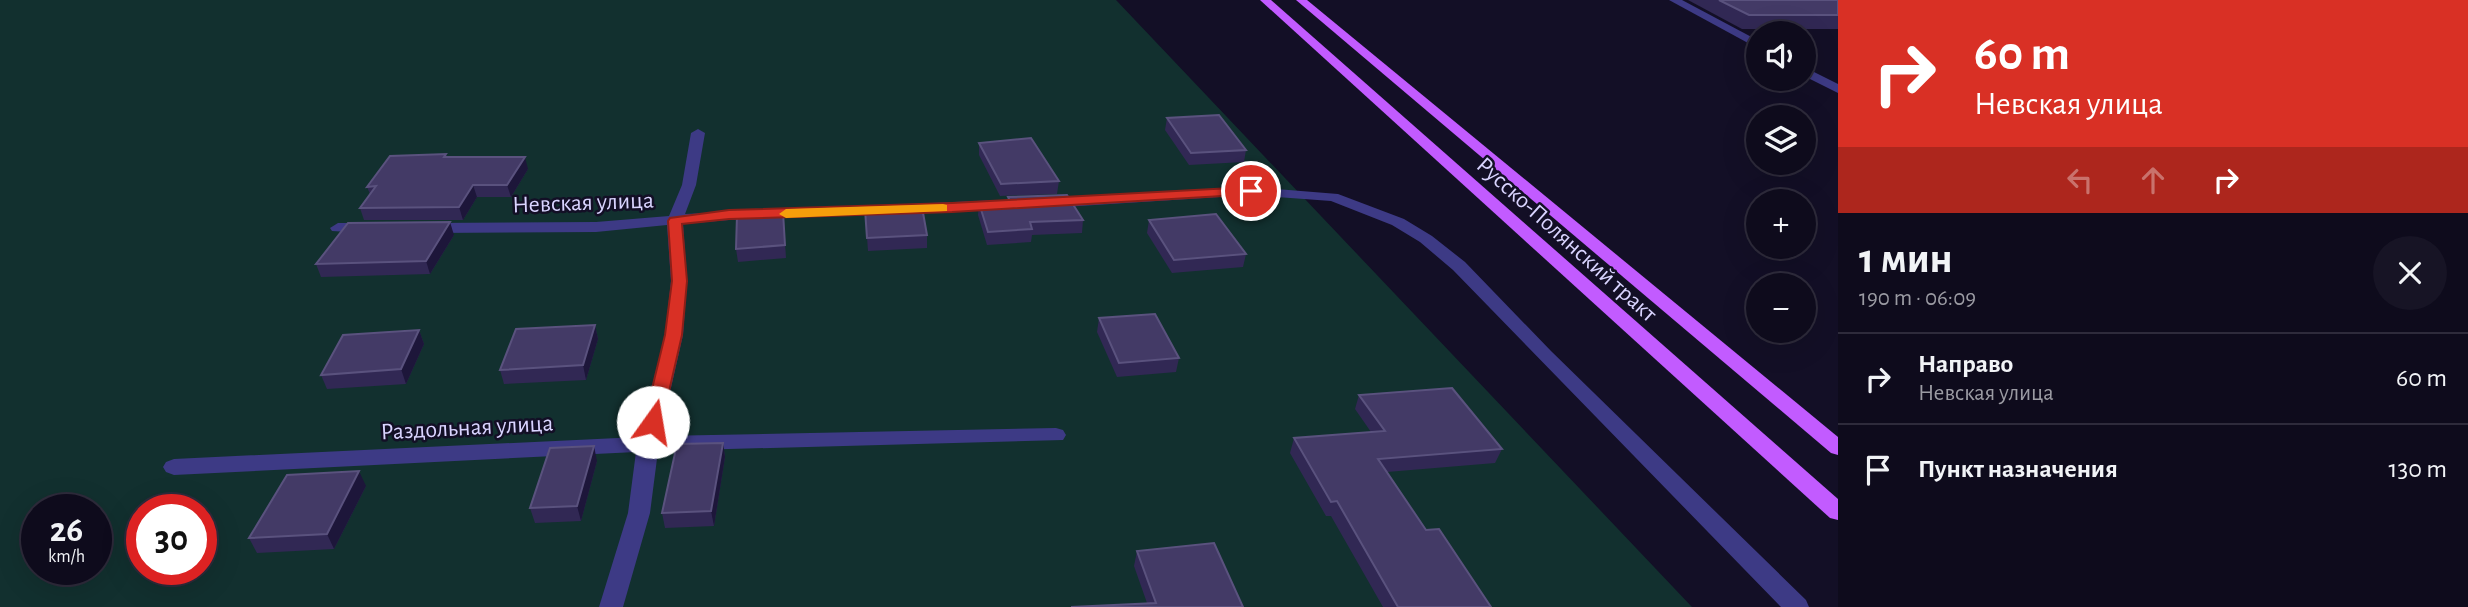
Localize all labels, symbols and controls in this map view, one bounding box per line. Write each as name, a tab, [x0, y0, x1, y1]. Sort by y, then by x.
map controls	[1746, 21, 1816, 343]
button: sound	[1746, 21, 1816, 91]
icon: right	[1859, 28, 1950, 119]
text: 60 m	[1974, 30, 2070, 79]
text: Невская улица	[1974, 88, 2163, 120]
button: layers	[1746, 105, 1816, 175]
street label: Русско-Полянский тракт	[1472, 153, 1661, 327]
pin	[1221, 161, 1281, 221]
icon: left	[2061, 161, 2099, 199]
icon: ahead	[2134, 161, 2172, 199]
icon: right	[2207, 161, 2245, 199]
icon: arrive	[1232, 172, 1270, 210]
street label: Невская улица	[512, 189, 654, 217]
button: +	[1746, 189, 1816, 259]
button: close	[2373, 236, 2447, 310]
text: 1 мин	[1859, 238, 1953, 280]
button: −	[1746, 273, 1816, 343]
text: 190 m · 06:09	[1859, 287, 1976, 310]
text: Направо	[1918, 351, 2013, 377]
icon: right	[1859, 360, 1897, 398]
text: 60 m	[2396, 365, 2447, 391]
text: Невская улица	[1918, 382, 2054, 405]
position arrow	[616, 385, 690, 459]
street label: Раздольная улица	[380, 411, 554, 445]
icon: arrive	[1859, 451, 1897, 489]
text: Пункт назначения	[1918, 456, 2118, 482]
text: 130 m	[2389, 456, 2447, 482]
speed limit sign: 30	[126, 494, 217, 585]
text: 26	[50, 513, 83, 548]
text: km/h	[48, 548, 85, 566]

